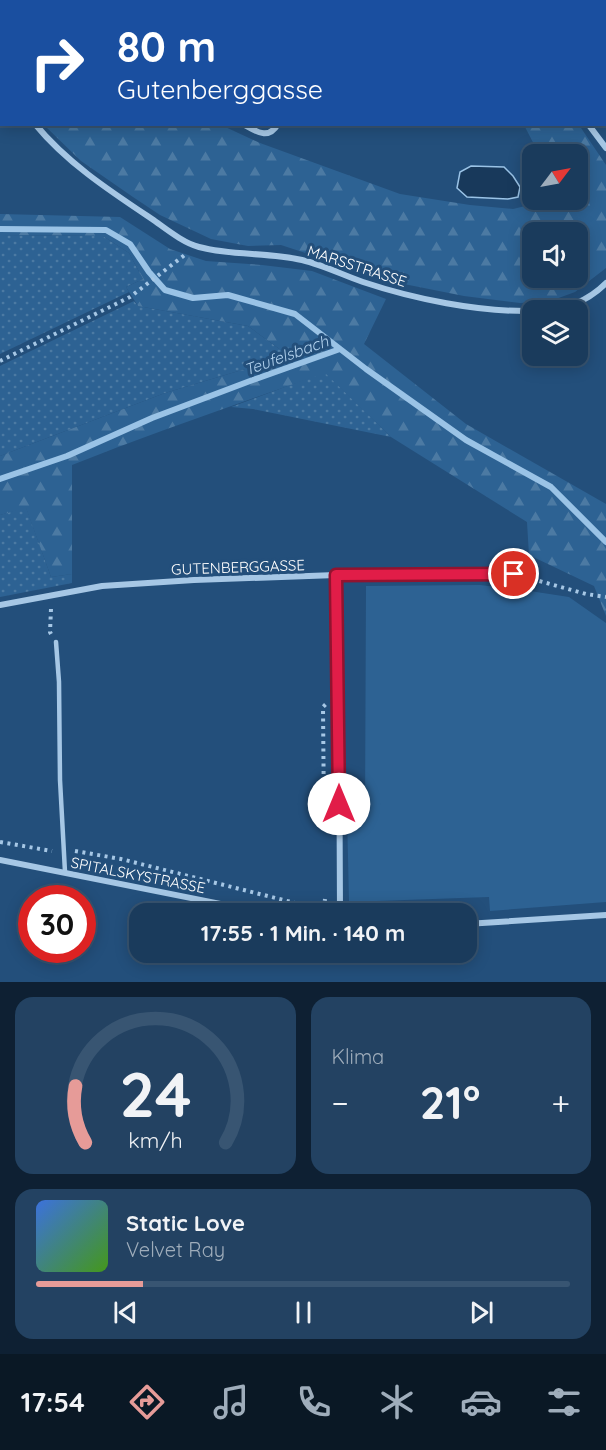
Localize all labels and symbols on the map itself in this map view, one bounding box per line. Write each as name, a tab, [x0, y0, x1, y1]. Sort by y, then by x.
north arrow	[522, 144, 588, 210]
street label: MARSSTRASSE	[305, 241, 409, 291]
water label: Teufelsbach	[241, 330, 332, 379]
pin	[488, 548, 539, 599]
street label: GUTENBERGGASSE	[171, 555, 305, 579]
position arrow	[307, 772, 371, 836]
street label: SPITALSKYSTRASSE	[69, 853, 207, 897]
speed limit sign: 30	[18, 885, 96, 963]

